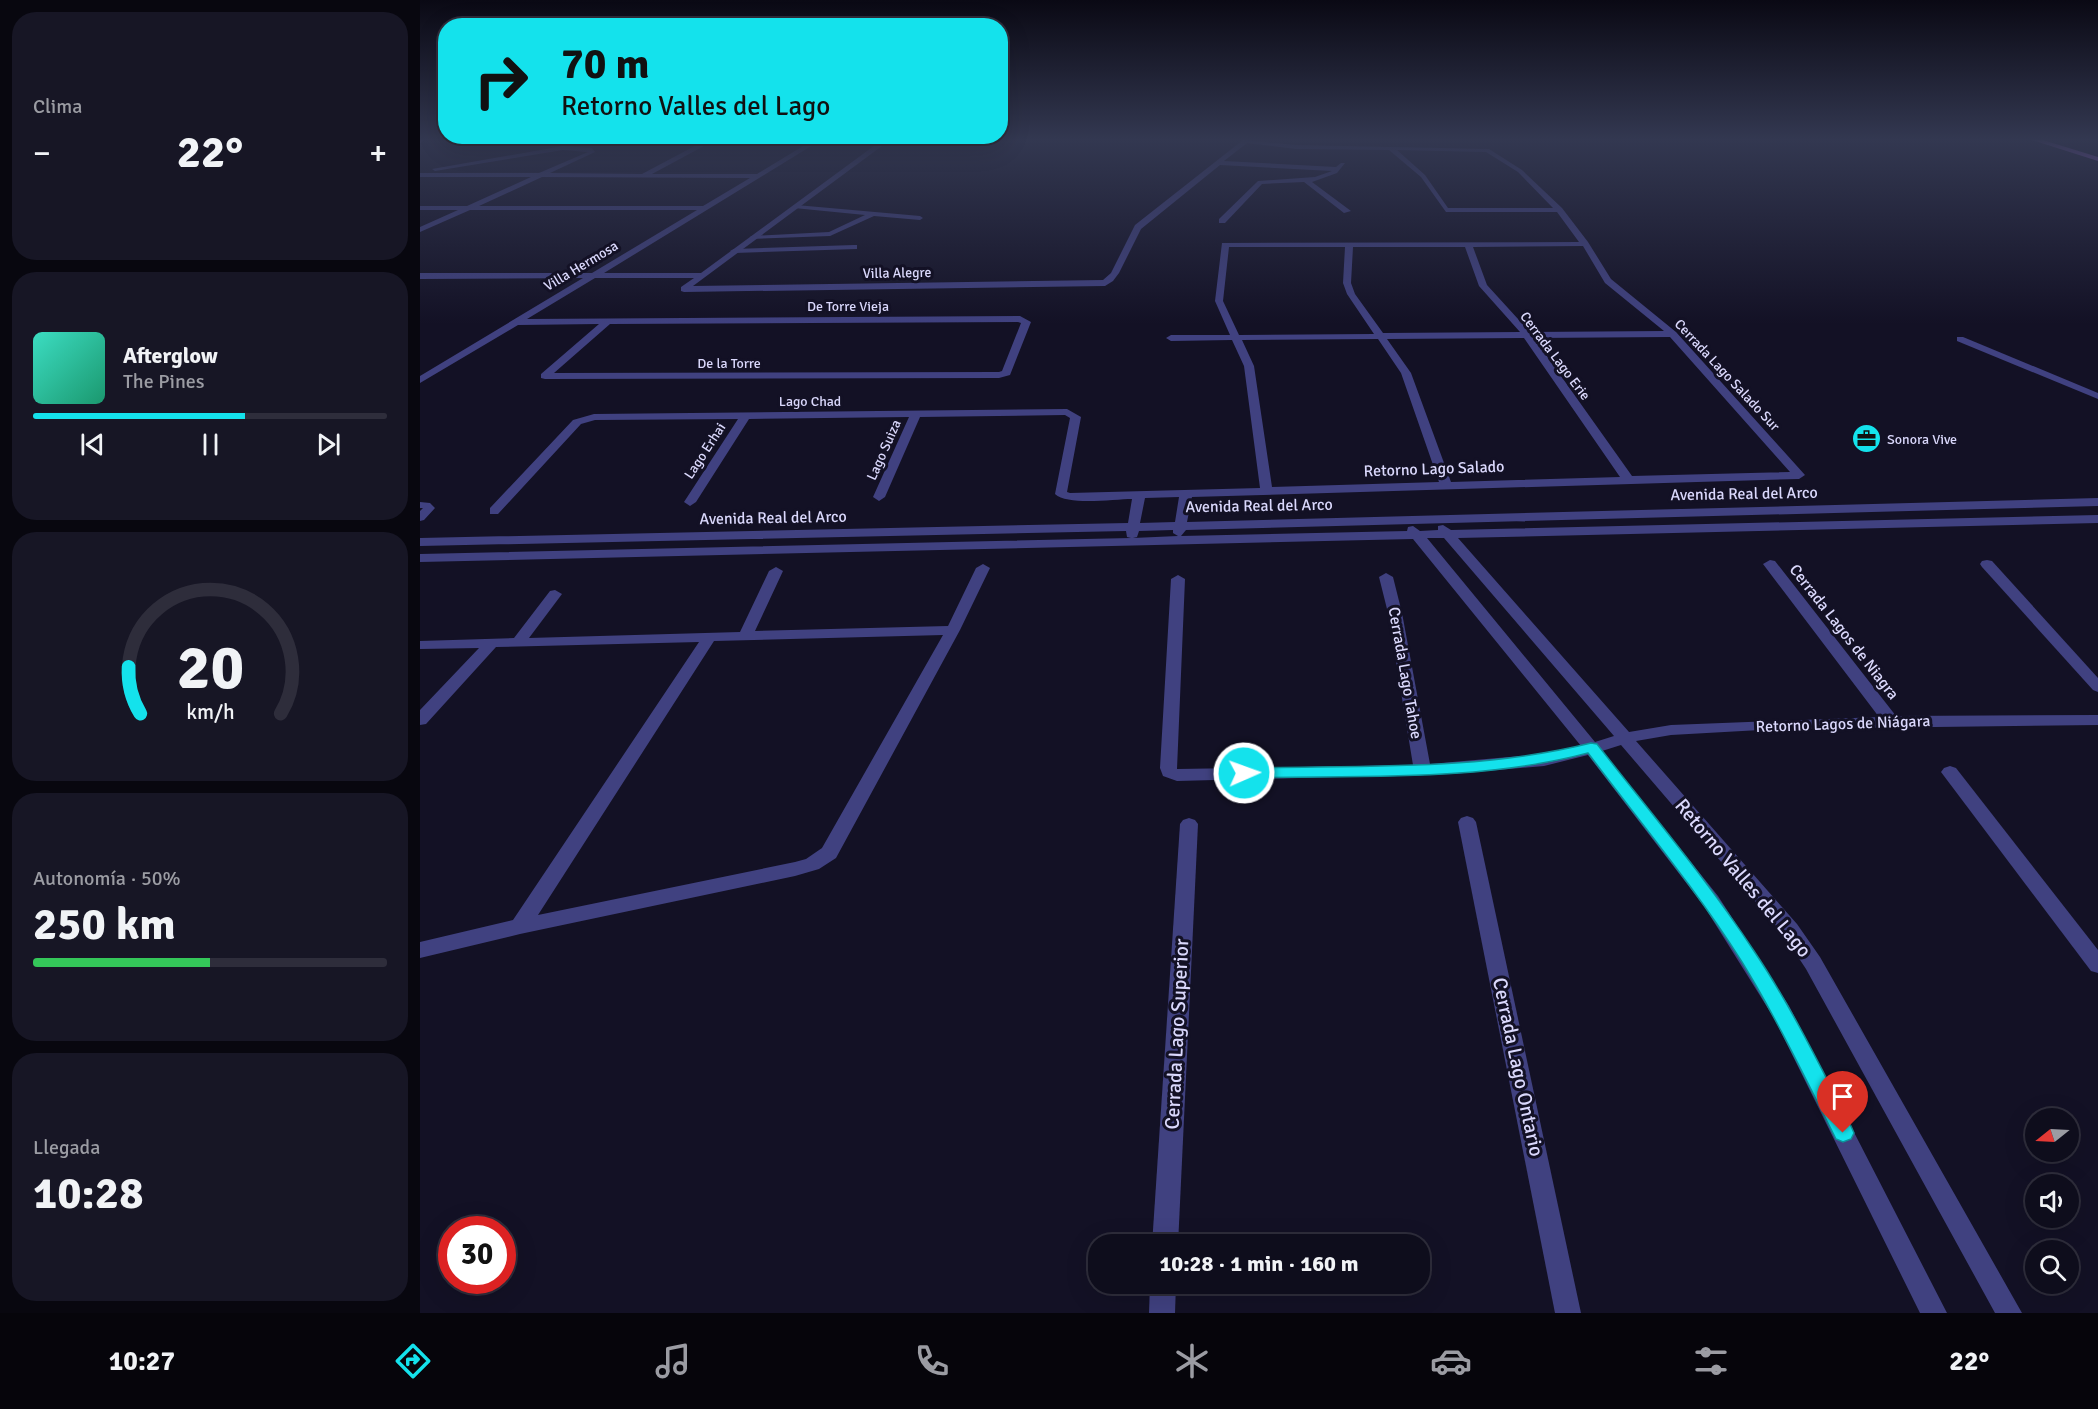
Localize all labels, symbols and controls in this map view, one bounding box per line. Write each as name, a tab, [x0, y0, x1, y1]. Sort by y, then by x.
text: 70 m	[561, 39, 650, 90]
icon: right	[462, 42, 540, 120]
text: Retorno Valles del Lago	[561, 90, 830, 123]
text: Clima	[33, 94, 82, 119]
text: 22°	[177, 125, 243, 180]
text: −	[33, 133, 51, 174]
text: +	[369, 133, 387, 174]
street label: Villa Hermosa	[541, 237, 621, 295]
street label: Villa Alegre	[862, 264, 932, 282]
street label: De Torre Vieja	[807, 298, 889, 315]
street label: Cerrada Lago Erie	[1516, 308, 1594, 404]
street label: Cerrada Lago Salado Sur	[1671, 316, 1784, 435]
text: Afterglow	[123, 342, 218, 369]
street label: De la Torre	[697, 355, 761, 372]
text: The Pines	[123, 369, 205, 394]
street label: Lago Chad	[779, 393, 841, 410]
street label: Lago Suiza	[863, 417, 905, 483]
street label: Lago Erhai	[681, 420, 729, 482]
office icon: Sonora Vive	[1850, 423, 1882, 455]
icon: previous	[76, 428, 109, 461]
icon: pause	[194, 428, 227, 461]
icon: next	[312, 428, 345, 461]
place label: Sonora Vive	[1887, 431, 1957, 448]
street label: Retorno Lago Salado	[1363, 457, 1505, 481]
street label: Avenida Real del Arco	[1670, 483, 1818, 505]
street label: Avenida Real del Arco	[1185, 495, 1333, 517]
street label: Avenida Real del Arco	[699, 507, 847, 529]
street label: Cerrada Lagos de Niagra	[1785, 560, 1903, 704]
street label: Cerrada Lago Tahoe	[1384, 605, 1426, 741]
text: 20	[176, 629, 244, 706]
text: km/h	[186, 699, 234, 725]
street label: Retorno Lagos de Niágara	[1755, 711, 1931, 737]
position arrow	[1212, 741, 1276, 805]
street label: Retorno Valles del Lago	[1669, 794, 1817, 962]
text: Autonomía · 50%	[33, 866, 181, 891]
text: 250 km	[33, 897, 176, 952]
street label: Cerrada Lago Superior	[1160, 937, 1195, 1130]
street label: Cerrada Lago Ontario	[1487, 975, 1549, 1159]
pin	[1817, 1071, 1868, 1133]
icon: arrive	[1826, 1080, 1859, 1113]
north arrow	[2025, 1108, 2079, 1162]
map controls	[2025, 1108, 2079, 1294]
text: Llegada	[33, 1135, 100, 1160]
text: 10:28	[33, 1166, 143, 1221]
button: sound	[2025, 1174, 2079, 1228]
speed limit sign: 30	[438, 1216, 516, 1294]
button: search	[2025, 1240, 2079, 1294]
text: 10:28 · 1 min · 160 m	[1159, 1250, 1359, 1277]
icon: directions	[392, 1340, 434, 1382]
icon: music	[652, 1340, 694, 1382]
icon: phone	[911, 1340, 953, 1382]
icon: climate	[1171, 1340, 1213, 1382]
icon: car	[1430, 1340, 1472, 1382]
icon: filters	[1690, 1340, 1732, 1382]
text: 10:27	[109, 1345, 175, 1378]
text: 22°	[1949, 1345, 1989, 1378]

